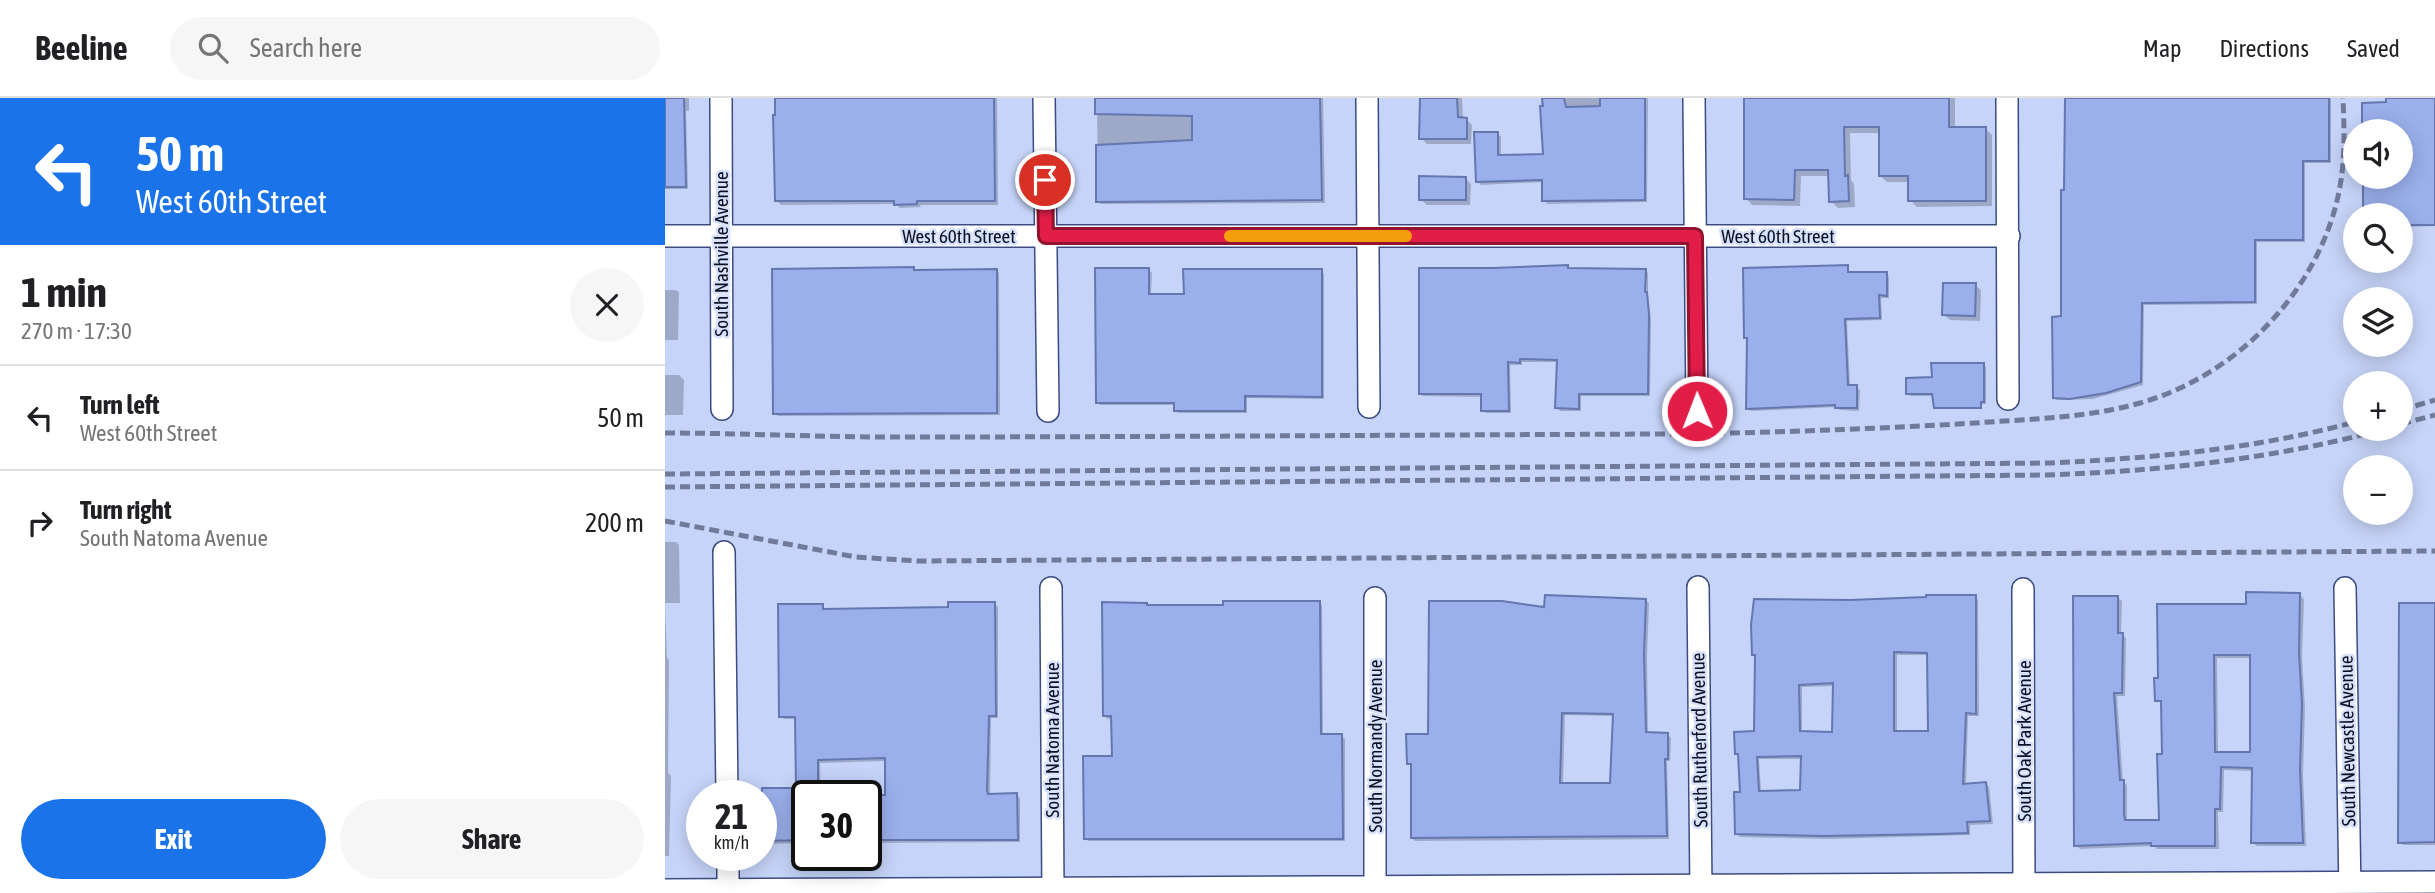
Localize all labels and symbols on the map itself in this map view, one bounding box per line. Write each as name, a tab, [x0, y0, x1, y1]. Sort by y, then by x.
pin	[1015, 150, 1075, 210]
street label: South Nashville Avenue	[710, 171, 732, 337]
street label: West 60th Street	[902, 225, 1016, 247]
street label: West 60th Street	[1721, 225, 1835, 247]
position arrow	[1660, 374, 1734, 448]
street label: South Rutherford Avenue	[1686, 652, 1712, 828]
street label: South Newcastle Avenue	[2335, 655, 2359, 827]
street label: South Normandy Avenue	[1364, 660, 1386, 832]
street label: South Oak Park Avenue	[2013, 660, 2035, 822]
street label: South Natoma Avenue	[1041, 662, 1063, 818]
speed limit sign: 30	[791, 780, 882, 871]

